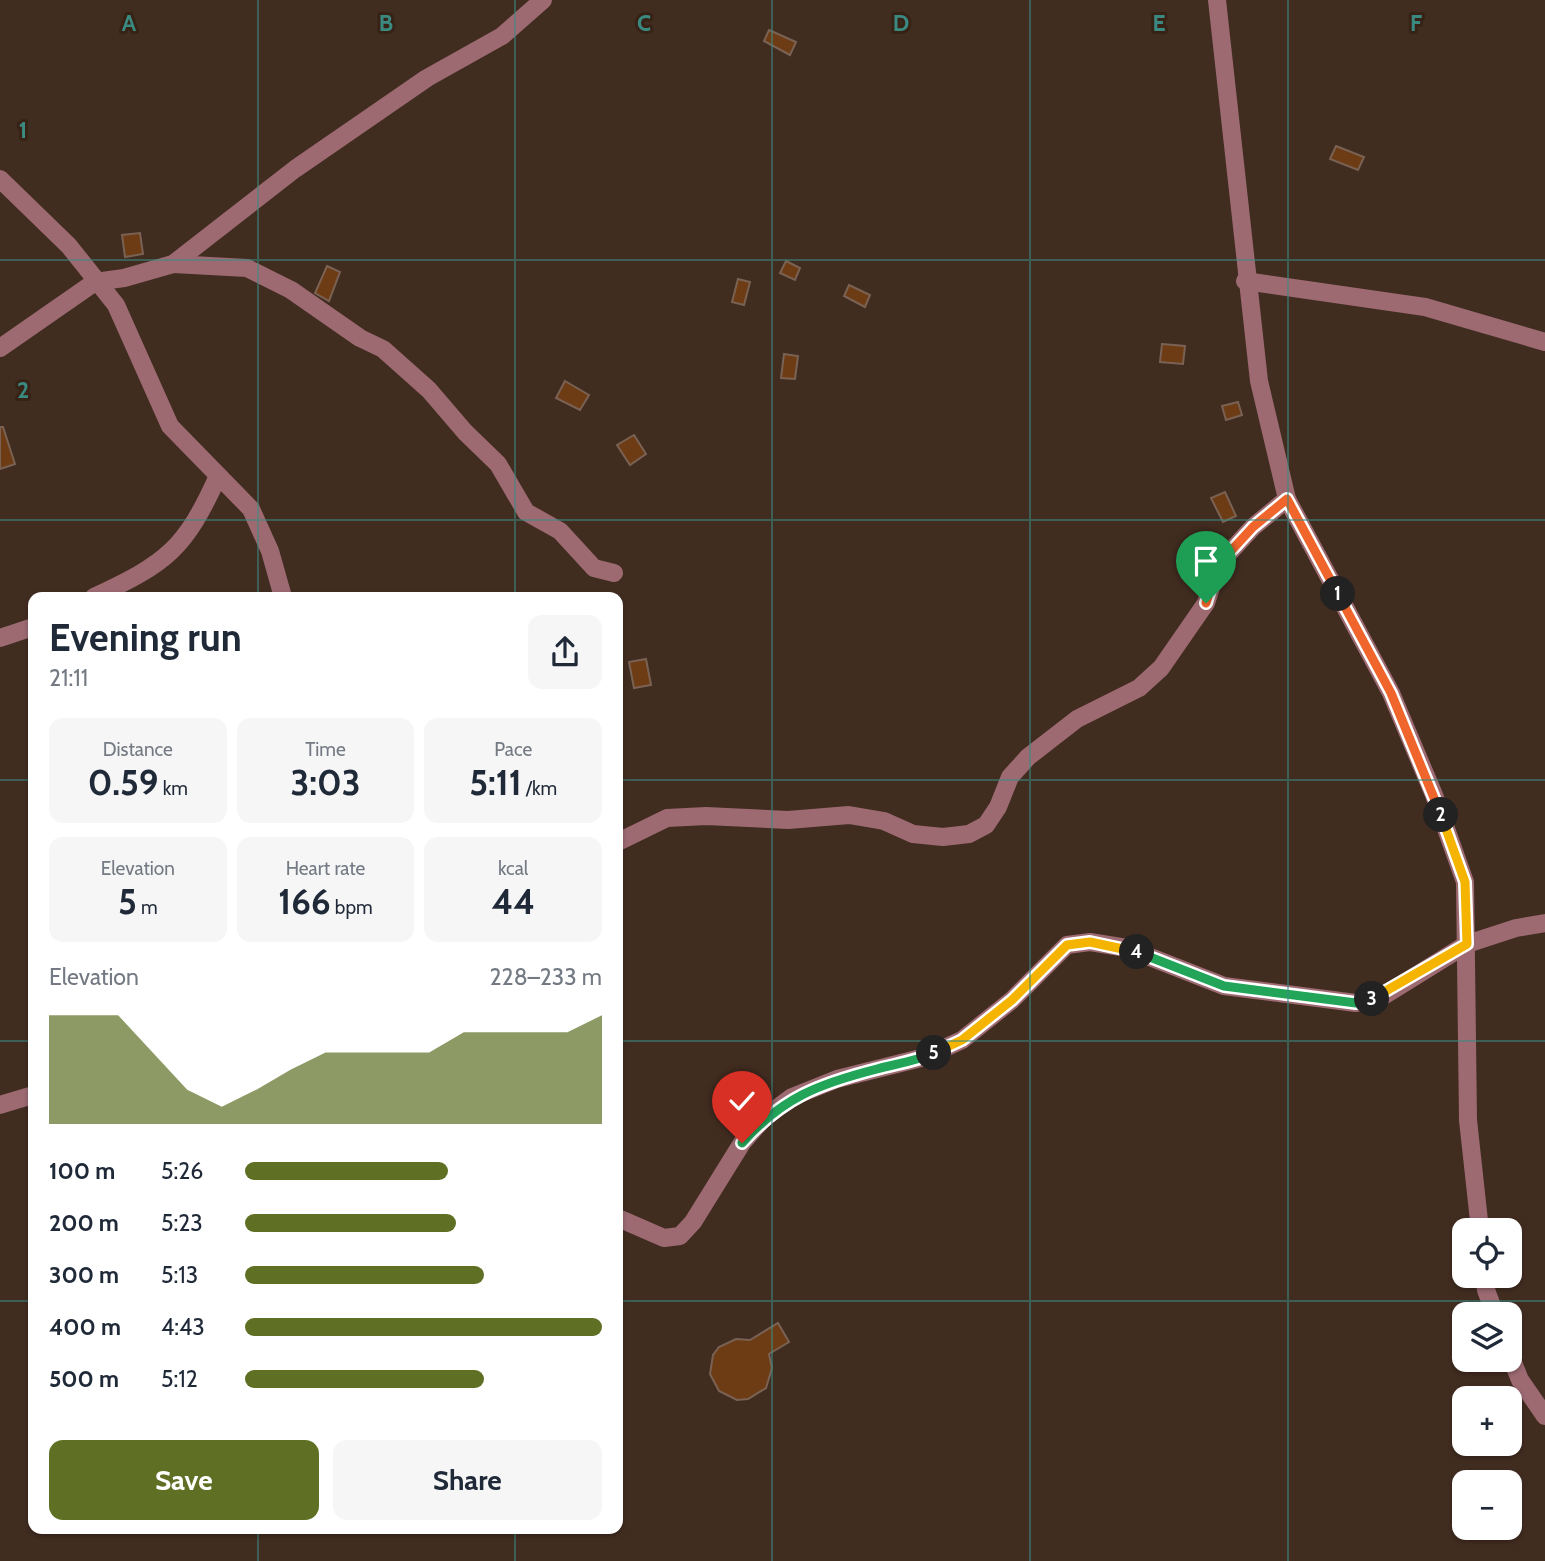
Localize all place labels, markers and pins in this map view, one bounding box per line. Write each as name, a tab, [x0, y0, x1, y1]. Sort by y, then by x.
pin	[1176, 531, 1236, 603]
pin: 1	[1320, 576, 1356, 612]
pin: 2	[1424, 798, 1458, 832]
pin: 4	[1120, 934, 1154, 970]
pin: 3	[1354, 982, 1390, 1016]
pin: 5	[916, 1036, 951, 1070]
pin	[712, 1071, 772, 1143]

